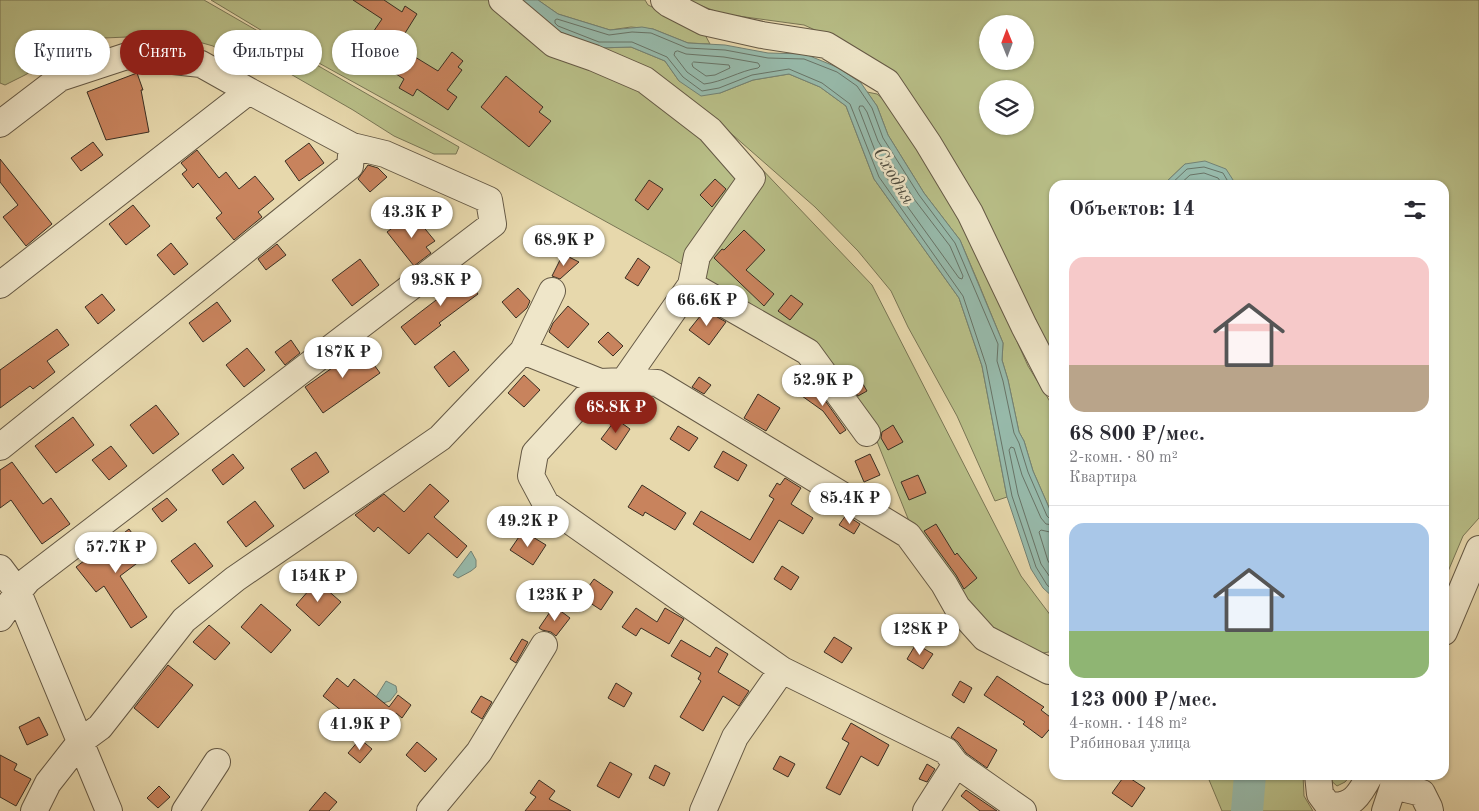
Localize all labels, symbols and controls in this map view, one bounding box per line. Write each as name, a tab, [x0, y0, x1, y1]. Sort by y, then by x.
north arrow	[979, 15, 1034, 70]
map controls	[979, 15, 1034, 135]
chip: Купить	[15, 30, 110, 75]
chip: Снять	[120, 30, 204, 75]
chip: Фильтры	[214, 30, 322, 75]
chip: Новое	[332, 30, 417, 75]
button: layers	[979, 80, 1034, 135]
water label: Сходня	[869, 145, 917, 208]
pin: 43.3K ₽	[366, 196, 458, 239]
icon: filters	[1401, 196, 1429, 224]
text: Объектов: 14	[1069, 199, 1195, 220]
text: 43.3K ₽	[382, 205, 442, 221]
pin: 68.9K ₽	[518, 224, 610, 267]
text: 68.9K ₽	[534, 233, 594, 249]
pin: 93.8K ₽	[395, 264, 487, 307]
text: 93.8K ₽	[411, 273, 471, 289]
pin: 66.6K ₽	[661, 284, 753, 327]
icon: home	[1204, 290, 1294, 380]
text: 66.6K ₽	[677, 293, 737, 309]
pin: 187K ₽	[302, 336, 384, 379]
text: 187K ₽	[315, 345, 371, 361]
pin: 52.9K ₽	[777, 364, 869, 407]
text: 52.9K ₽	[793, 373, 853, 389]
pin: 68.8K ₽	[570, 392, 662, 434]
text: 68.8K ₽	[586, 400, 646, 416]
text: 68 800 ₽/мес.	[1069, 424, 1205, 445]
text: 2-комн. · 80 m²	[1069, 450, 1178, 466]
text: Квартира	[1069, 470, 1137, 486]
pin: 85.4K ₽	[804, 482, 896, 525]
text: 85.4K ₽	[820, 491, 880, 507]
pin: 49.2K ₽	[482, 506, 574, 548]
text: 49.2K ₽	[498, 514, 558, 530]
pin: 57.7K ₽	[70, 532, 162, 574]
text: 57.7K ₽	[86, 540, 146, 556]
icon: home	[1204, 555, 1294, 645]
pin: 154K ₽	[277, 560, 359, 603]
text: 154K ₽	[290, 569, 346, 585]
pin: 123K ₽	[514, 580, 596, 622]
text: 123K ₽	[527, 588, 583, 604]
pin: 128K ₽	[879, 614, 961, 656]
text: 128K ₽	[892, 622, 948, 638]
text: 123 000 ₽/мес.	[1069, 690, 1217, 711]
pin: 41.9K ₽	[314, 708, 406, 751]
text: 4-комн. · 148 m²	[1069, 716, 1187, 732]
text: 41.9K ₽	[330, 717, 390, 733]
text: Рябиновая улица	[1069, 736, 1191, 752]

